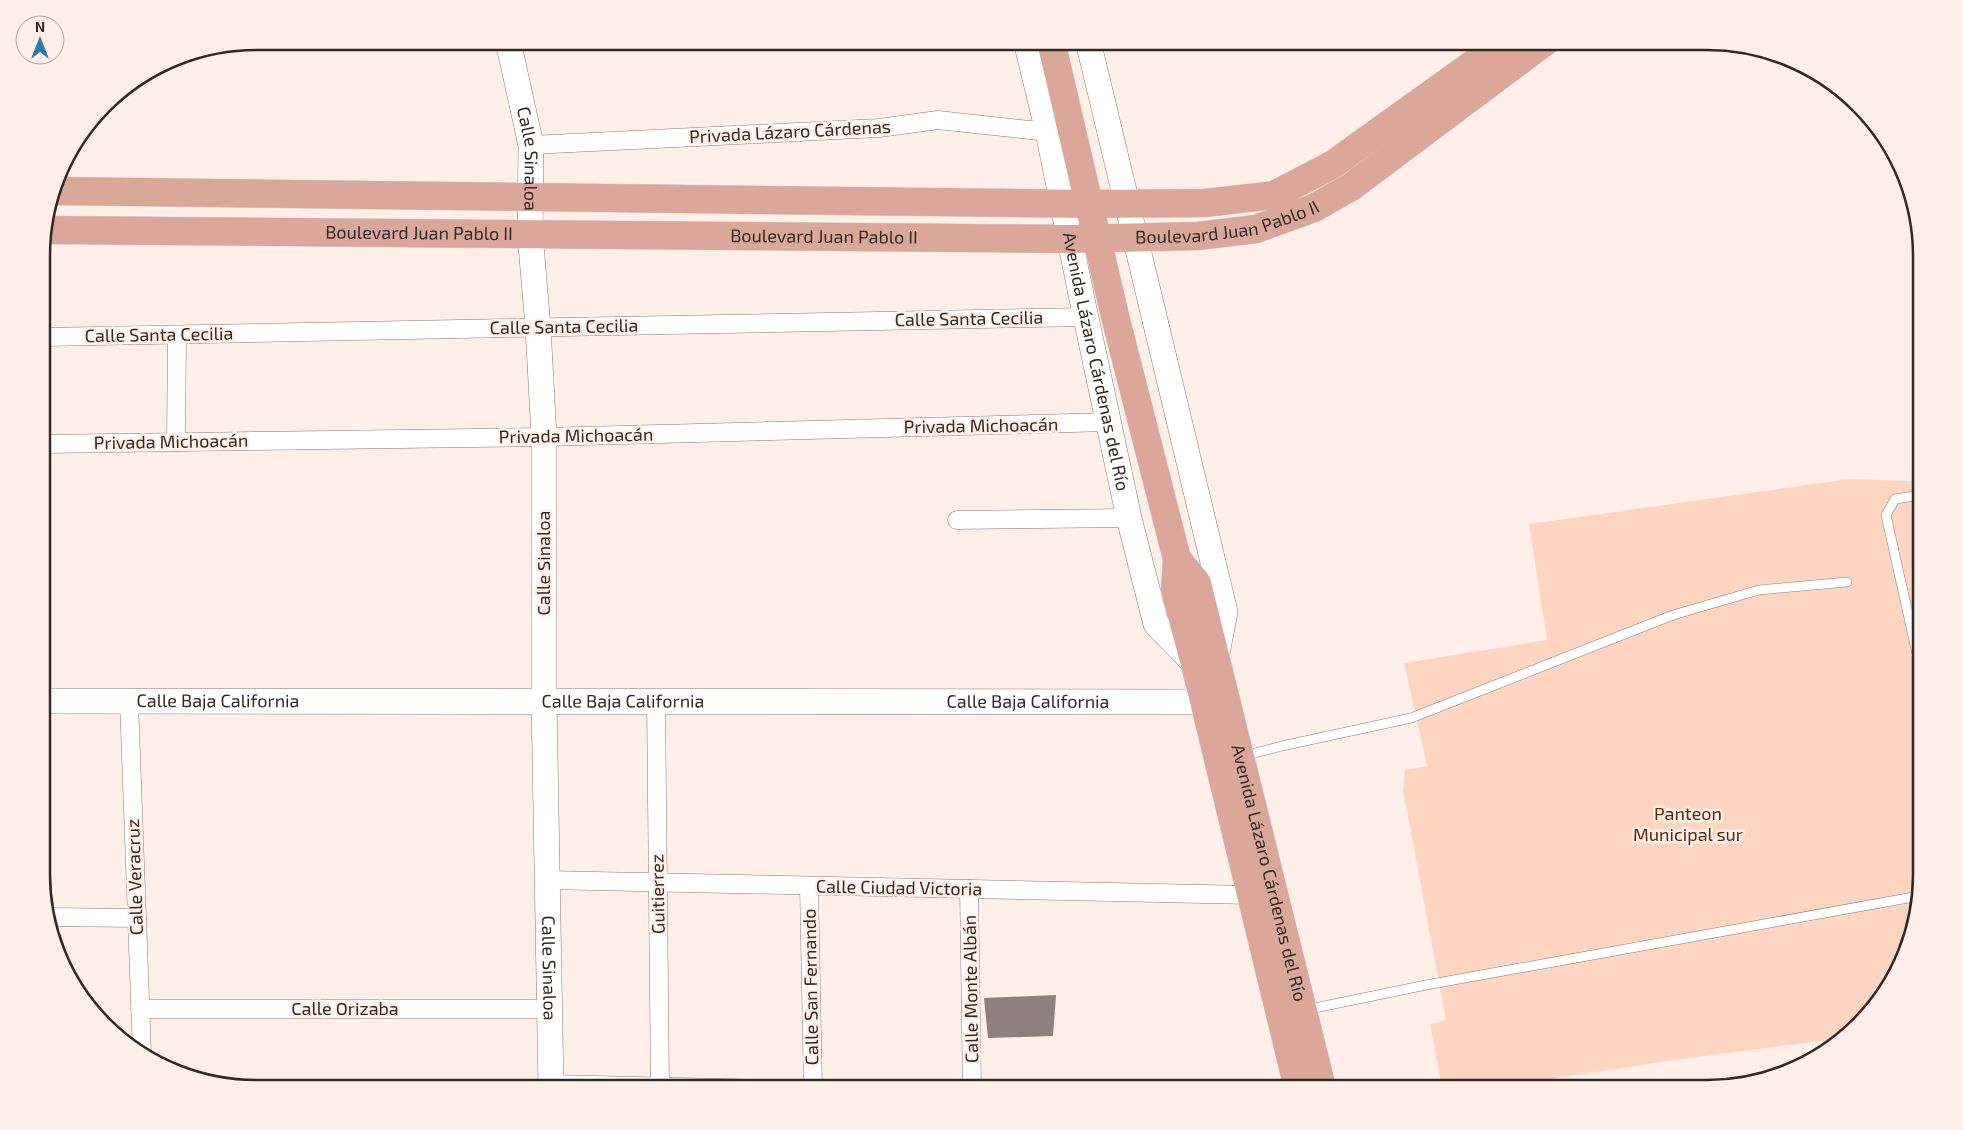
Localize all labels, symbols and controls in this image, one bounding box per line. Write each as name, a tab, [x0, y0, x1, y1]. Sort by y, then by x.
north arrow	[15, 15, 65, 65]
text: N	[35, 18, 45, 35]
street label: Calle Sinaloa	[513, 104, 543, 211]
street label: Privada Lázaro Cárdenas	[689, 115, 891, 147]
street label: Boulevard Juan Pablo II	[1135, 195, 1323, 247]
street label: Boulevard Juan Pablo II	[325, 220, 513, 244]
street label: Boulevard Juan Pablo II	[730, 224, 918, 248]
street label: Avenida Lázaro Cárdenas del Río	[1059, 230, 1135, 493]
street label: Calle Santa Cecilia	[895, 306, 1043, 330]
street label: Calle Santa Cecilia	[490, 314, 638, 338]
street label: Calle Santa Cecilia	[85, 322, 233, 346]
street label: Privada Michoacán	[903, 413, 1058, 437]
street label: Privada Michoacán	[498, 423, 653, 447]
street label: Privada Michoacán	[93, 429, 248, 453]
street label: Calle Sinaloa	[532, 511, 554, 615]
street label: Calle Baja California	[136, 689, 300, 711]
street label: Calle Baja California	[541, 689, 705, 712]
street label: Calle Baja California	[946, 690, 1110, 712]
street label: Avenida Lázaro Cárdenas del Río	[1227, 742, 1312, 1004]
park label: Panteon Municipal sur	[1633, 802, 1743, 845]
street label: Calle Veracruz	[121, 818, 147, 936]
street label: Guitierrez	[645, 854, 669, 934]
street label: Calle Ciudad Victoria	[816, 875, 982, 899]
street label: Calle San Fernando	[798, 909, 822, 1066]
street label: Calle Sinaloa	[538, 915, 562, 1021]
street label: Calle Monte Albán	[958, 915, 982, 1063]
street label: Calle Orizaba	[291, 997, 399, 1019]

